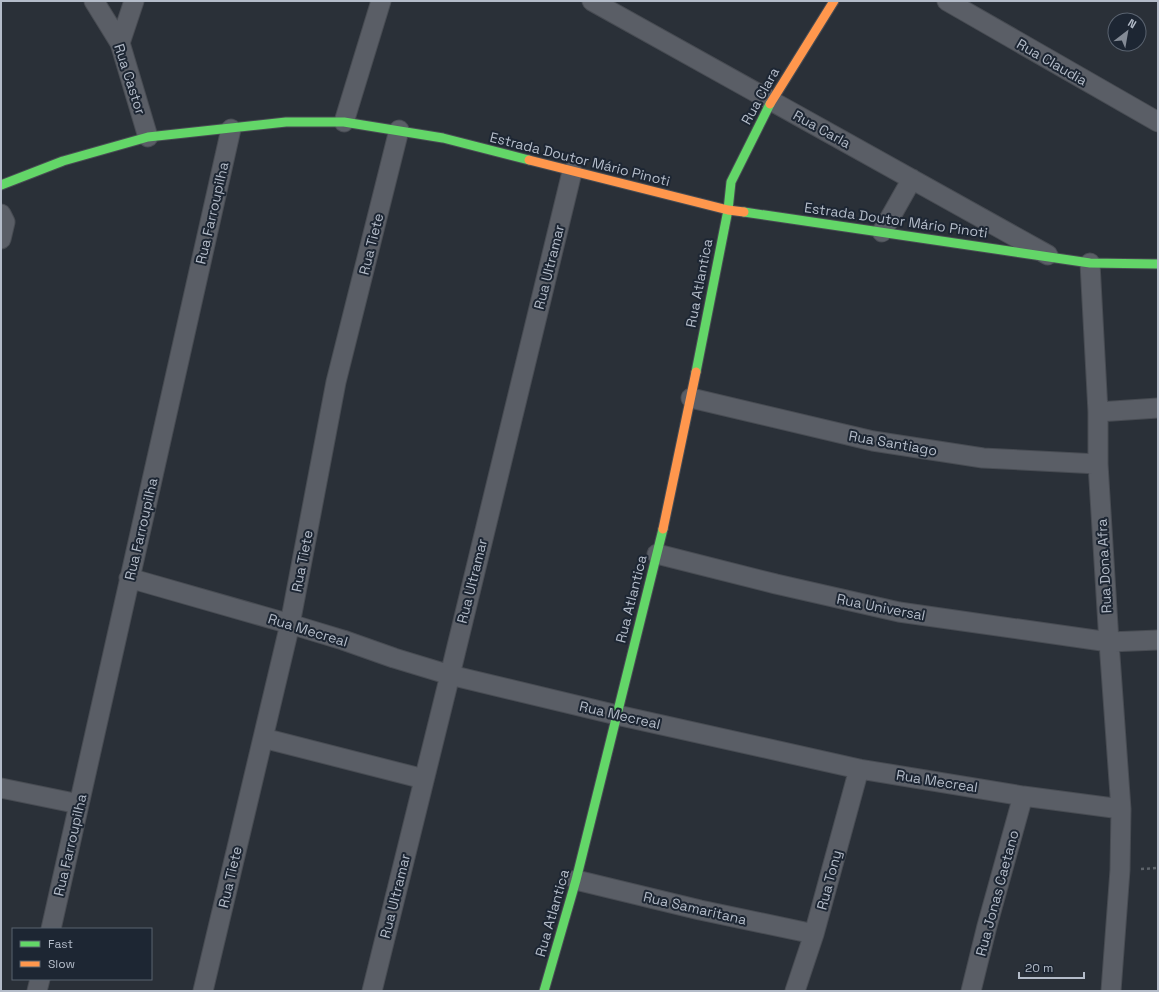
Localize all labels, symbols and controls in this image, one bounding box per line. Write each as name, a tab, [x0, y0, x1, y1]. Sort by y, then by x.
north arrow	[1107, 12, 1147, 52]
text: N	[1125, 16, 1139, 31]
street label: Rua Claudia	[1014, 35, 1090, 89]
street label: Rua Castor	[110, 41, 150, 117]
street label: Rua Clara	[737, 64, 783, 128]
street label: Rua Carla	[790, 106, 854, 152]
street label: Estrada Doutor Mário Pinoti	[488, 128, 672, 190]
street label: Rua Farroupilha	[191, 160, 233, 266]
street label: Estrada Doutor Mário Pinoti	[803, 198, 989, 242]
street label: Rua Tiete	[355, 211, 387, 277]
street label: Rua Ultramar	[530, 223, 568, 311]
street label: Rua Atlantica	[682, 237, 716, 329]
street label: Rua Santiago	[847, 426, 939, 460]
street label: Rua Farroupilha	[120, 476, 162, 582]
street label: Rua Dona Afra	[1093, 518, 1115, 614]
street label: Rua Tiete	[287, 528, 317, 594]
street label: Rua Ultramar	[453, 537, 491, 625]
street label: Rua Atlantica	[611, 553, 651, 645]
street label: Rua Universal	[835, 590, 927, 624]
street label: Rua Mecreal	[266, 609, 350, 651]
street label: Rua Mecreal	[578, 697, 662, 733]
street label: Rua Mecreal	[895, 766, 979, 796]
street label: Rua Farroupilha	[49, 792, 91, 898]
street label: Rua Jonas Caetano	[972, 828, 1022, 958]
street label: Rua Tiete	[214, 844, 246, 910]
street label: Rua Tony	[812, 848, 846, 912]
street label: Rua Ultramar	[376, 852, 414, 940]
street label: Rua Atlantica	[531, 867, 573, 959]
street label: Rua Samaritana	[642, 887, 748, 929]
legend	[12, 928, 152, 980]
text: Fast	[48, 936, 73, 952]
scale bar	[1019, 954, 1084, 980]
text: Slow	[48, 956, 75, 972]
text: 20 m	[1025, 960, 1053, 976]

